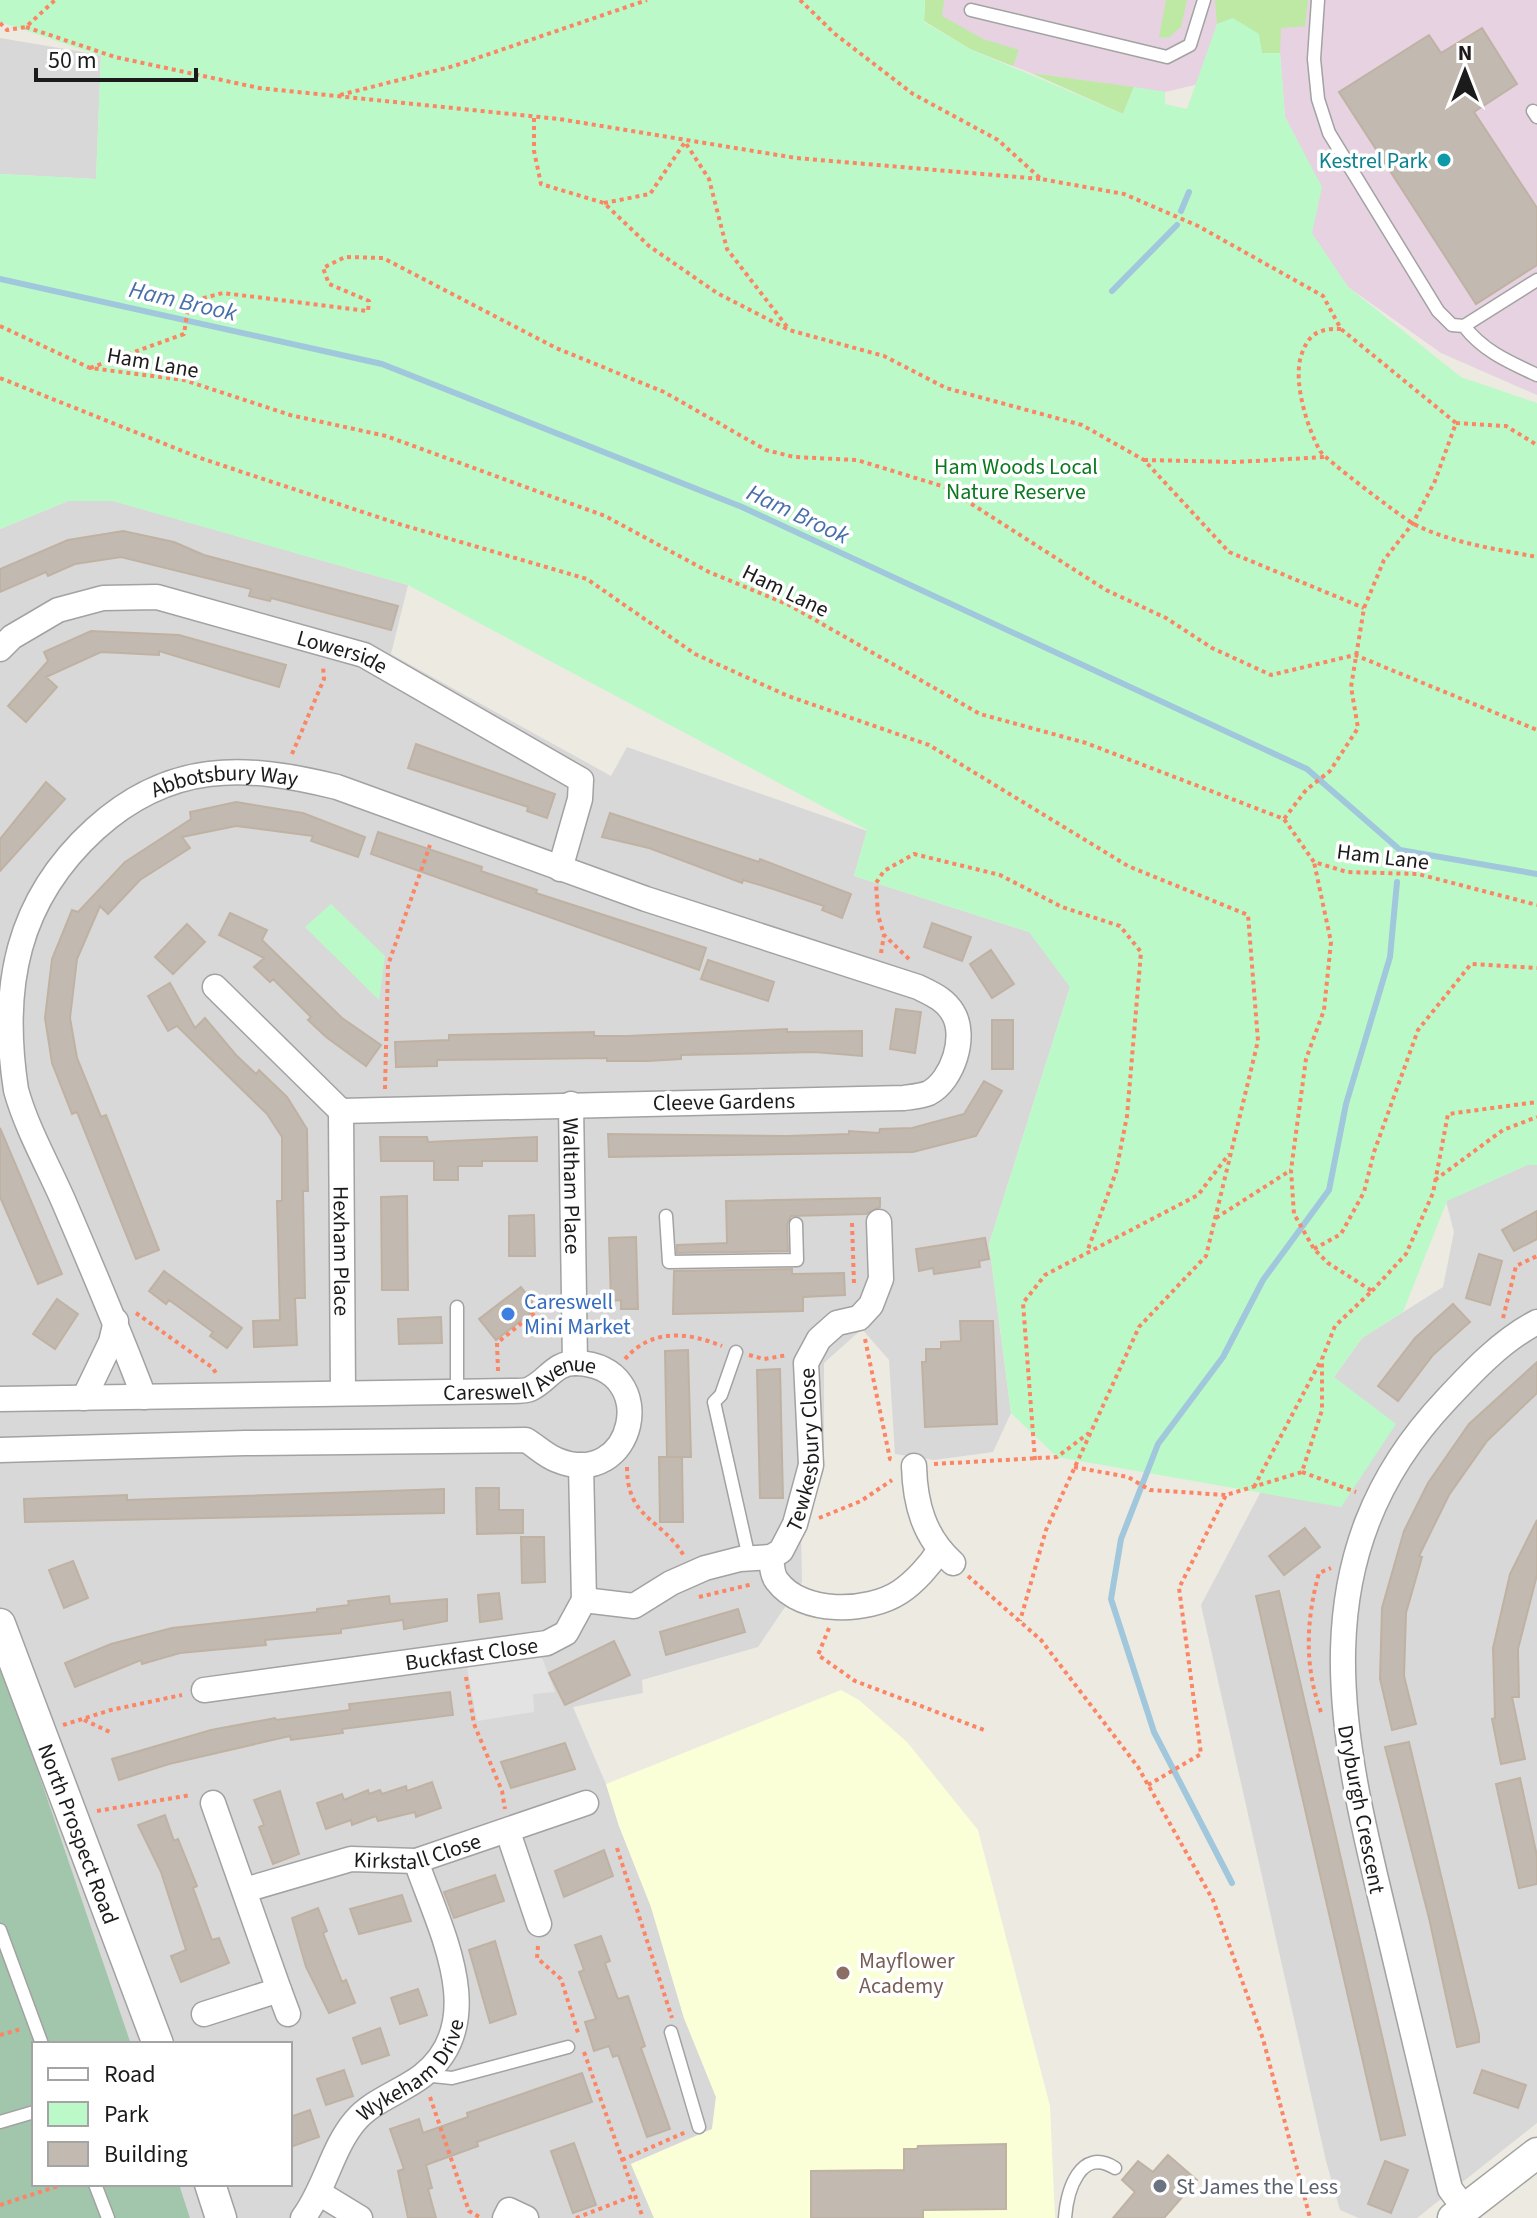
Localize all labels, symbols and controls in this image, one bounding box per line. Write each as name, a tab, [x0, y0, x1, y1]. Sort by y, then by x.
scale bar	[36, 32, 196, 82]
north arrow	[1425, 32, 1505, 112]
text: N	[1458, 37, 1472, 69]
text: 50 m	[48, 43, 97, 78]
place label: Kestrel Park	[1319, 145, 1428, 177]
marker: Kestrel Park	[1435, 151, 1453, 169]
water label: Ham Brook	[126, 272, 241, 331]
street label: Ham Lane	[104, 339, 201, 387]
park label: Ham Woods Local Nature Reserve	[934, 451, 1098, 508]
water label: Ham Brook	[741, 475, 855, 554]
street label: Ham Lane	[737, 556, 834, 626]
street label: Lowerside	[293, 622, 393, 682]
street label: Abbotsbury Way	[146, 757, 301, 806]
street label: Ham Lane	[1335, 835, 1431, 879]
street label: Cleeve Gardens	[653, 1085, 795, 1119]
street label: Waltham Place	[554, 1118, 588, 1255]
street label: Hexham Place	[325, 1186, 357, 1316]
place label: Careswell Mini Market	[524, 1286, 631, 1343]
marker: Careswell Mini Market	[499, 1305, 517, 1323]
street label: Careswell Avenue	[443, 1348, 600, 1409]
street label: Tewkesbury Close	[779, 1367, 828, 1538]
street label: Buckfast Close	[403, 1629, 540, 1679]
street label: Dryburgh Crescent	[1329, 1722, 1393, 1897]
street label: North Prospect Road	[29, 1739, 126, 1929]
street label: Kirkstall Close	[353, 1825, 485, 1878]
place label: Mayflower Academy	[859, 1945, 955, 2002]
marker: Mayflower Academy	[834, 1964, 852, 1982]
street label: Wykeham Drive	[350, 2016, 472, 2129]
legend	[32, 2042, 292, 2186]
text: Road	[104, 2057, 156, 2092]
text: Park	[104, 2097, 149, 2132]
text: Building	[104, 2137, 188, 2172]
place label: St James the Less	[1176, 2171, 1338, 2203]
marker: St James the Less	[1151, 2177, 1169, 2195]

